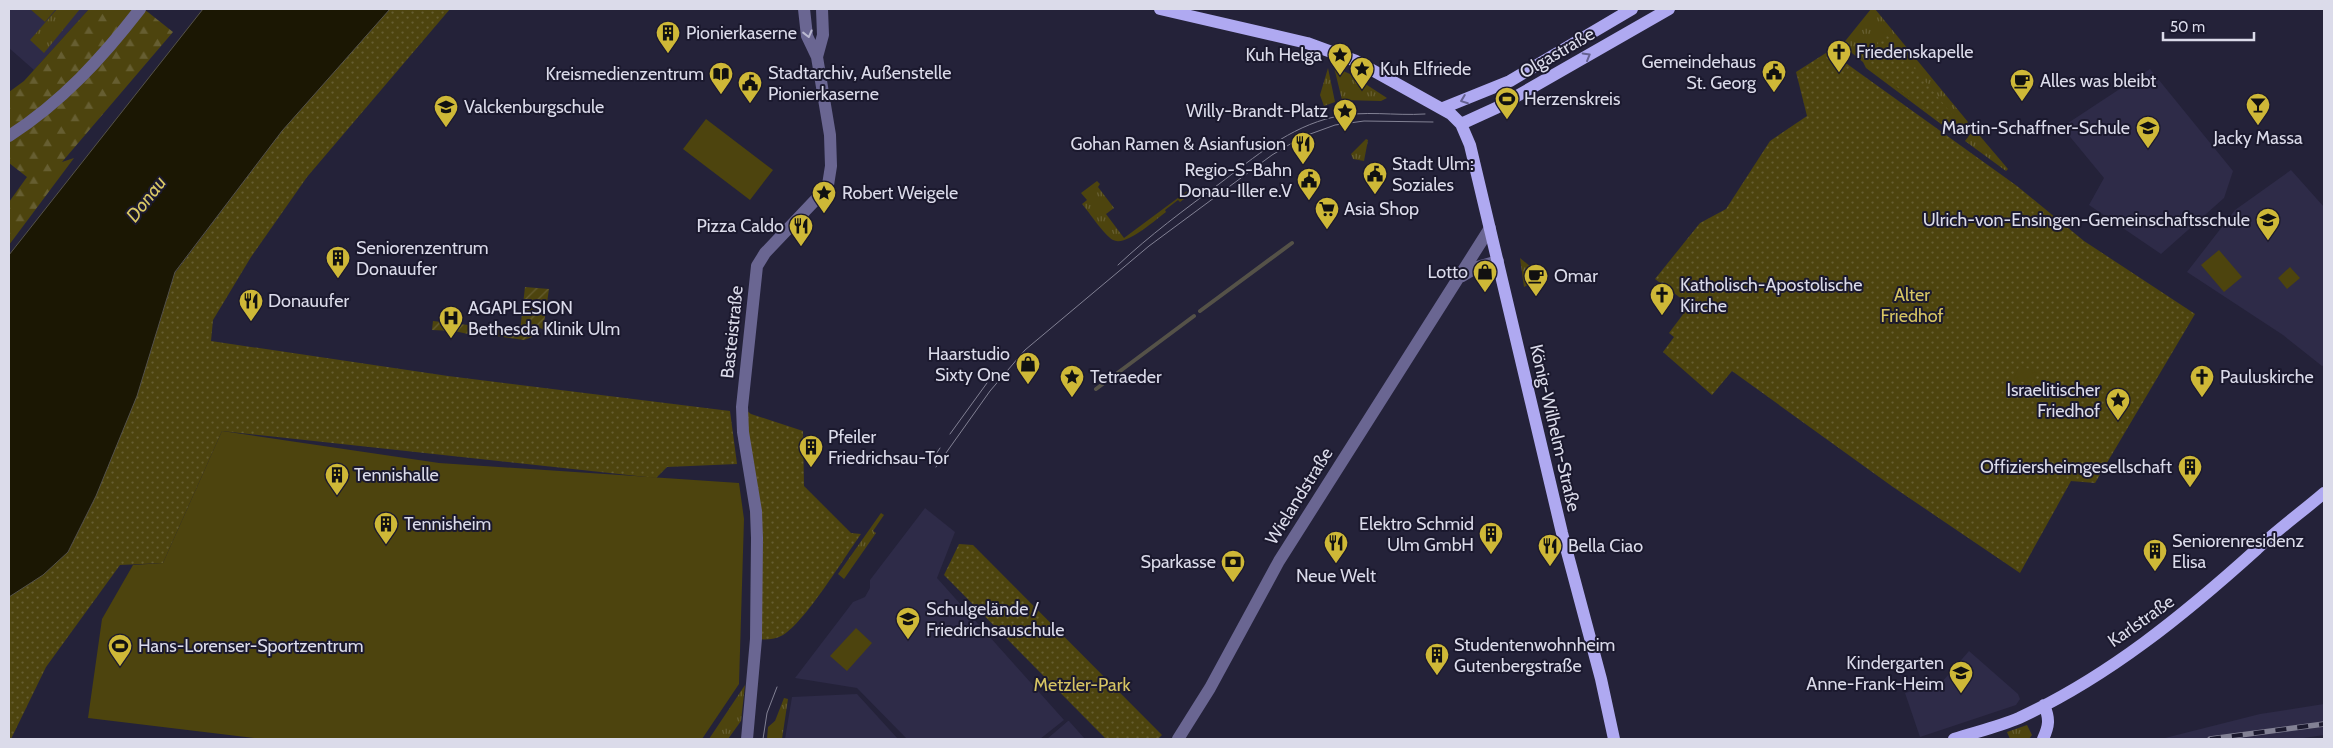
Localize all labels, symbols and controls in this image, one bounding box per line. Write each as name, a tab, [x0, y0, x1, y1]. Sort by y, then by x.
scale bar	[2163, 10, 2254, 42]
text: 50 m	[2170, 18, 2205, 36]
building icon: Pionierkaserne	[655, 20, 681, 54]
place label: Pionierkaserne	[686, 22, 797, 44]
street label: Olgastraße	[1516, 23, 1598, 83]
one-way arrow	[802, 29, 813, 38]
church icon: Friedenskapelle	[1826, 39, 1852, 73]
place label: Friedenskapelle	[1856, 41, 1974, 63]
place icon: Kuh Helga	[1327, 42, 1353, 76]
place label: Kuh Helga	[1245, 44, 1322, 66]
place label: Gemeindehaus St. Georg	[1641, 51, 1757, 94]
one-way arrow	[1582, 52, 1591, 62]
place icon: Kuh Elfriede	[1349, 56, 1375, 90]
place label: Kuh Elfriede	[1380, 58, 1471, 80]
public building icon: Gemeindehaus St. Georg	[1761, 59, 1787, 93]
library icon: Kreismedienzentrum	[708, 61, 734, 95]
place label: Stadtarchiv, Außenstelle Pionierkaserne	[768, 62, 951, 105]
place label: Kreismedienzentrum	[545, 63, 704, 85]
cafe icon: Alles was bleibt	[2009, 68, 2035, 102]
public building icon: Stadtarchiv, Außenstelle Pionierkaserne	[737, 70, 763, 104]
place label: Alles was bleibt	[2040, 70, 2156, 92]
sports icon: Herzenskreis	[1494, 86, 1520, 120]
place label: Herzenskreis	[1524, 88, 1620, 110]
bar icon: Jacky Massa	[2245, 92, 2271, 126]
school or university icon: Valckenburgschule	[433, 94, 459, 128]
one-way arrow	[1460, 94, 1468, 104]
place label: Valckenburgschule	[464, 96, 604, 118]
place icon: Willy-Brandt-Platz	[1332, 98, 1358, 132]
place label: Willy-Brandt-Platz	[1186, 100, 1329, 122]
school or university icon: Martin-Schaffner-Schule	[2135, 115, 2161, 149]
place label: Martin-Schaffner-Schule	[1942, 117, 2130, 139]
place label: Jacky Massa	[2212, 127, 2303, 149]
restaurant icon: Gohan Ramen & Asianfusion	[1290, 131, 1316, 165]
place label: Gohan Ramen & Asianfusion	[1070, 133, 1286, 155]
place label: Stadt Ulm: Soziales	[1392, 153, 1474, 196]
place label: Regio-S-Bahn Donau-Iller e.V	[1178, 159, 1292, 202]
public building icon: Stadt Ulm: Soziales	[1362, 161, 1388, 195]
public building icon: Regio-S-Bahn Donau-Iller e.V	[1296, 167, 1322, 201]
water label: Donau	[121, 171, 171, 227]
place icon: Robert Weigele	[811, 180, 837, 214]
place label: Robert Weigele	[842, 182, 958, 204]
supermarket icon: Asia Shop	[1314, 196, 1340, 230]
place label: Asia Shop	[1344, 198, 1419, 220]
school or university icon: Ulrich-von-Ensingen-Gemeinschaftsschule	[2255, 207, 2281, 241]
place label: Ulrich-von-Ensingen-Gemeinschaftsschule	[1923, 209, 2250, 231]
restaurant icon: Pizza Caldo	[788, 213, 814, 247]
place label: Pizza Caldo	[697, 215, 784, 237]
place label: Seniorenzentrum Donauufer	[356, 237, 489, 280]
building icon: Seniorenzentrum Donauufer	[325, 245, 351, 279]
shop icon: Lotto	[1472, 259, 1498, 293]
place label: Lotto	[1427, 261, 1468, 283]
cafe icon: Omar	[1523, 263, 1549, 297]
place label: Omar	[1554, 265, 1598, 287]
place label: Katholisch-Apostolische Kirche	[1680, 274, 1862, 317]
church icon: Katholisch-Apostolische Kirche	[1649, 282, 1675, 316]
park label: Alter Friedhof	[1881, 284, 1943, 327]
street label: Basteistraße	[716, 285, 748, 379]
restaurant icon: Donauufer	[238, 288, 264, 322]
place label: Donauufer	[268, 290, 349, 312]
place label: AGAPLESION Bethesda Klinik Ulm	[468, 297, 620, 340]
hospital icon: AGAPLESION Bethesda Klinik Ulm	[438, 305, 464, 339]
street label: König-Wilhelm-Straße	[1525, 342, 1585, 514]
place label: Haarstudio Sixty One	[928, 343, 1010, 386]
shop icon: Haarstudio Sixty One	[1015, 351, 1041, 385]
place icon: Tetraeder	[1059, 364, 1085, 398]
church icon: Pauluskirche	[2189, 364, 2215, 398]
place label: Tetraeder	[1090, 366, 1162, 388]
place label: Pauluskirche	[2220, 366, 2314, 388]
place label: Israelitischer Friedhof	[2006, 379, 2100, 422]
place icon: Israelitischer Friedhof	[2105, 387, 2131, 421]
place label: Pfeiler Friedrichsau-Tor	[828, 426, 949, 469]
building icon: Pfeiler Friedrichsau-Tor	[798, 434, 824, 468]
street label: Wielandstraße	[1260, 443, 1338, 549]
building icon: Offiziersheimgesellschaft	[2177, 454, 2203, 488]
place label: Offiziersheimgesellschaft	[1980, 456, 2172, 478]
building icon: Tennishalle	[324, 462, 350, 496]
place label: Tennishalle	[354, 464, 439, 486]
building icon: Tennisheim	[373, 511, 399, 545]
place label: Tennisheim	[404, 513, 491, 535]
place label: Elektro Schmid Ulm GmbH	[1359, 513, 1474, 556]
building icon: Elektro Schmid Ulm GmbH	[1478, 521, 1504, 555]
restaurant icon: Neue Welt	[1323, 530, 1349, 564]
place label: Seniorenresidenz Elisa	[2172, 530, 2304, 573]
restaurant icon: Bella Ciao	[1537, 533, 1563, 567]
place label: Bella Ciao	[1568, 535, 1643, 557]
building icon: Seniorenresidenz Elisa	[2142, 538, 2168, 572]
bank icon: Sparkasse	[1220, 549, 1246, 583]
place label: Sparkasse	[1141, 551, 1216, 573]
place label: Neue Welt	[1296, 565, 1376, 587]
street label: Karlstraße	[2104, 590, 2178, 652]
place label: Schulgelände / Friedrichsauschule	[926, 598, 1064, 641]
school or university icon: Schulgelände / Friedrichsauschule	[895, 606, 921, 640]
sports icon: Hans-Lorenser-Sportzentrum	[107, 633, 133, 667]
place label: Studentenwohnheim Gutenbergstraße	[1454, 634, 1615, 677]
place label: Hans-Lorenser-Sportzentrum	[138, 635, 364, 657]
building icon: Studentenwohnheim Gutenbergstraße	[1424, 642, 1450, 676]
place label: Kindergarten Anne-Frank-Heim	[1806, 652, 1944, 695]
school or university icon: Kindergarten Anne-Frank-Heim	[1948, 660, 1974, 694]
park label: Metzler-Park	[1034, 674, 1131, 696]

